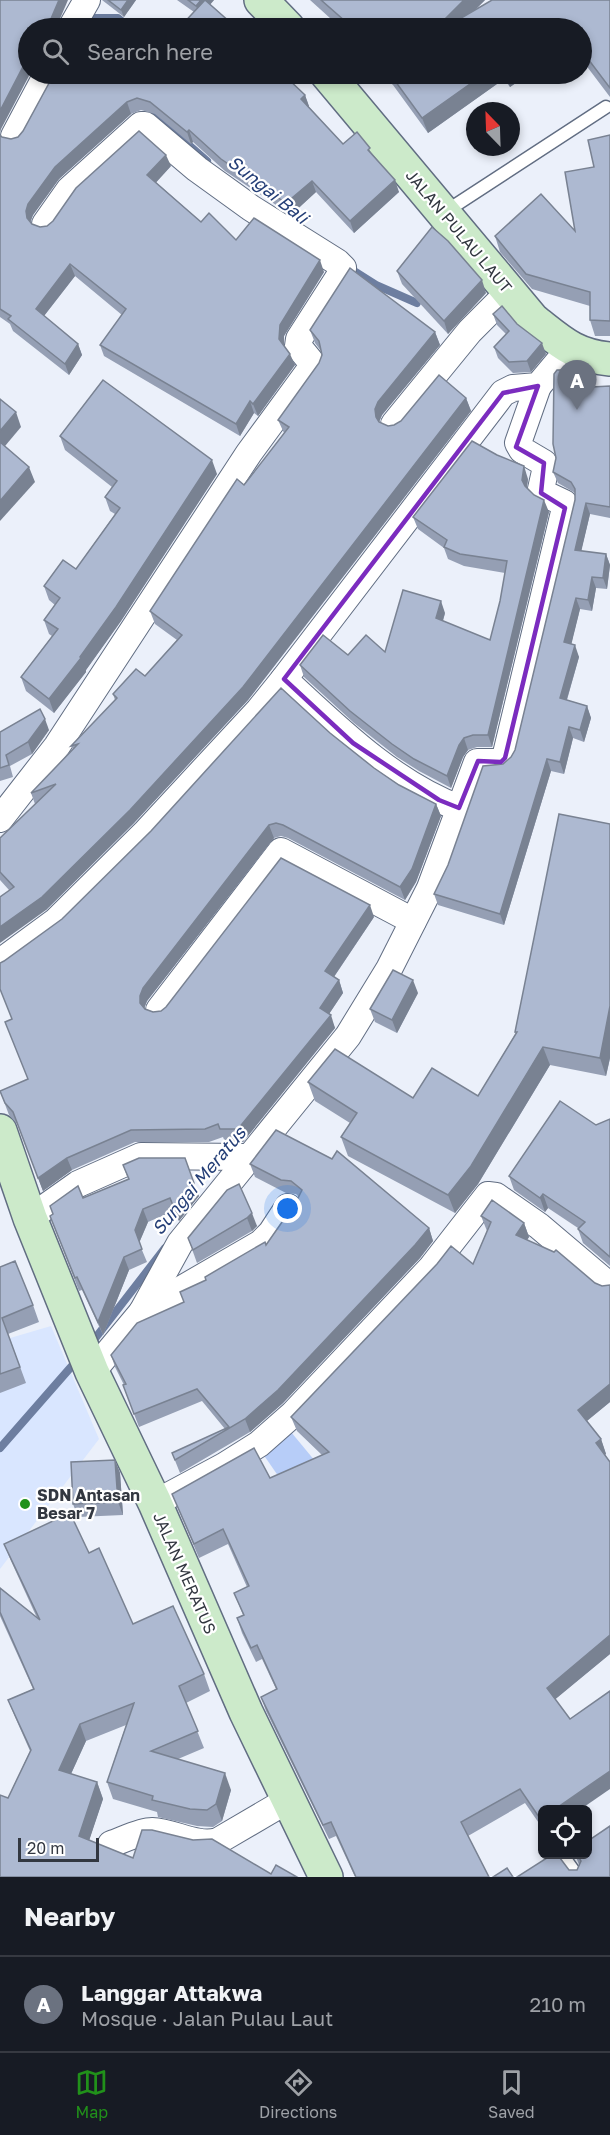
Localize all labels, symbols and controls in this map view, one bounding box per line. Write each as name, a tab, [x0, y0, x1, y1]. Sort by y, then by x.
search box	[18, 18, 592, 84]
icon: search	[39, 35, 72, 68]
text: Search here	[87, 38, 213, 65]
north arrow	[466, 102, 520, 156]
water label: Sungai Bali	[224, 150, 315, 230]
street label: JALAN PULAU LAUT	[402, 165, 516, 297]
pin: A	[558, 360, 596, 410]
water label: Sungai Meratus	[147, 1121, 251, 1239]
your location	[273, 1194, 302, 1223]
place label: SDN Antasan Besar 7	[37, 1485, 140, 1523]
marker: SDN Antasan Besar 7	[18, 1497, 32, 1511]
street label: JALAN MERATUS	[149, 1509, 221, 1637]
map controls	[538, 1805, 592, 1859]
button: locate	[538, 1805, 592, 1859]
scale bar	[18, 1835, 99, 1862]
text: 20 m	[27, 1838, 64, 1858]
text: Nearby	[24, 1901, 115, 1932]
text: Langgar Attakwa	[81, 1979, 262, 2006]
text: A	[36, 1992, 51, 2016]
text: 210 m	[530, 1992, 586, 2016]
text: Mosque · Jalan Pulau Laut	[81, 2006, 333, 2030]
tab: Map	[75, 2066, 108, 2122]
tab: Directions	[259, 2066, 337, 2122]
tab: Saved	[488, 2066, 535, 2122]

